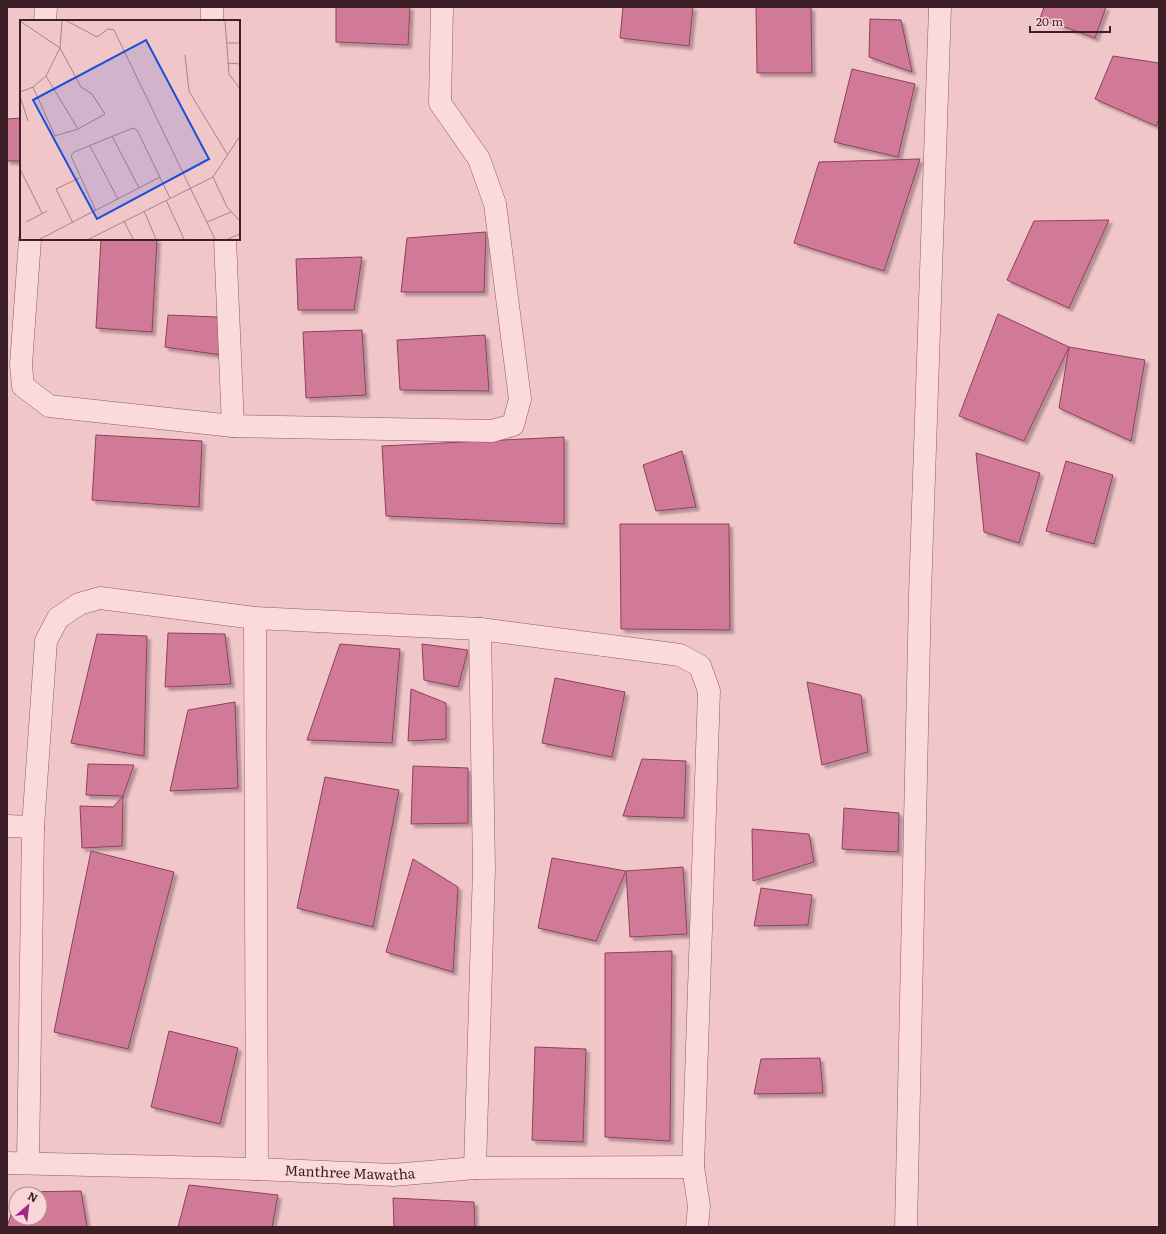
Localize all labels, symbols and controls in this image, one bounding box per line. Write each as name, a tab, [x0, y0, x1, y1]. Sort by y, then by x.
scale bar	[1030, 8, 1110, 34]
text: 20 m	[1036, 12, 1063, 30]
inset map	[20, 20, 240, 240]
street label: Manthree Mawatha	[284, 1159, 416, 1184]
north arrow	[8, 1186, 48, 1226]
text: N	[25, 1187, 41, 1206]

